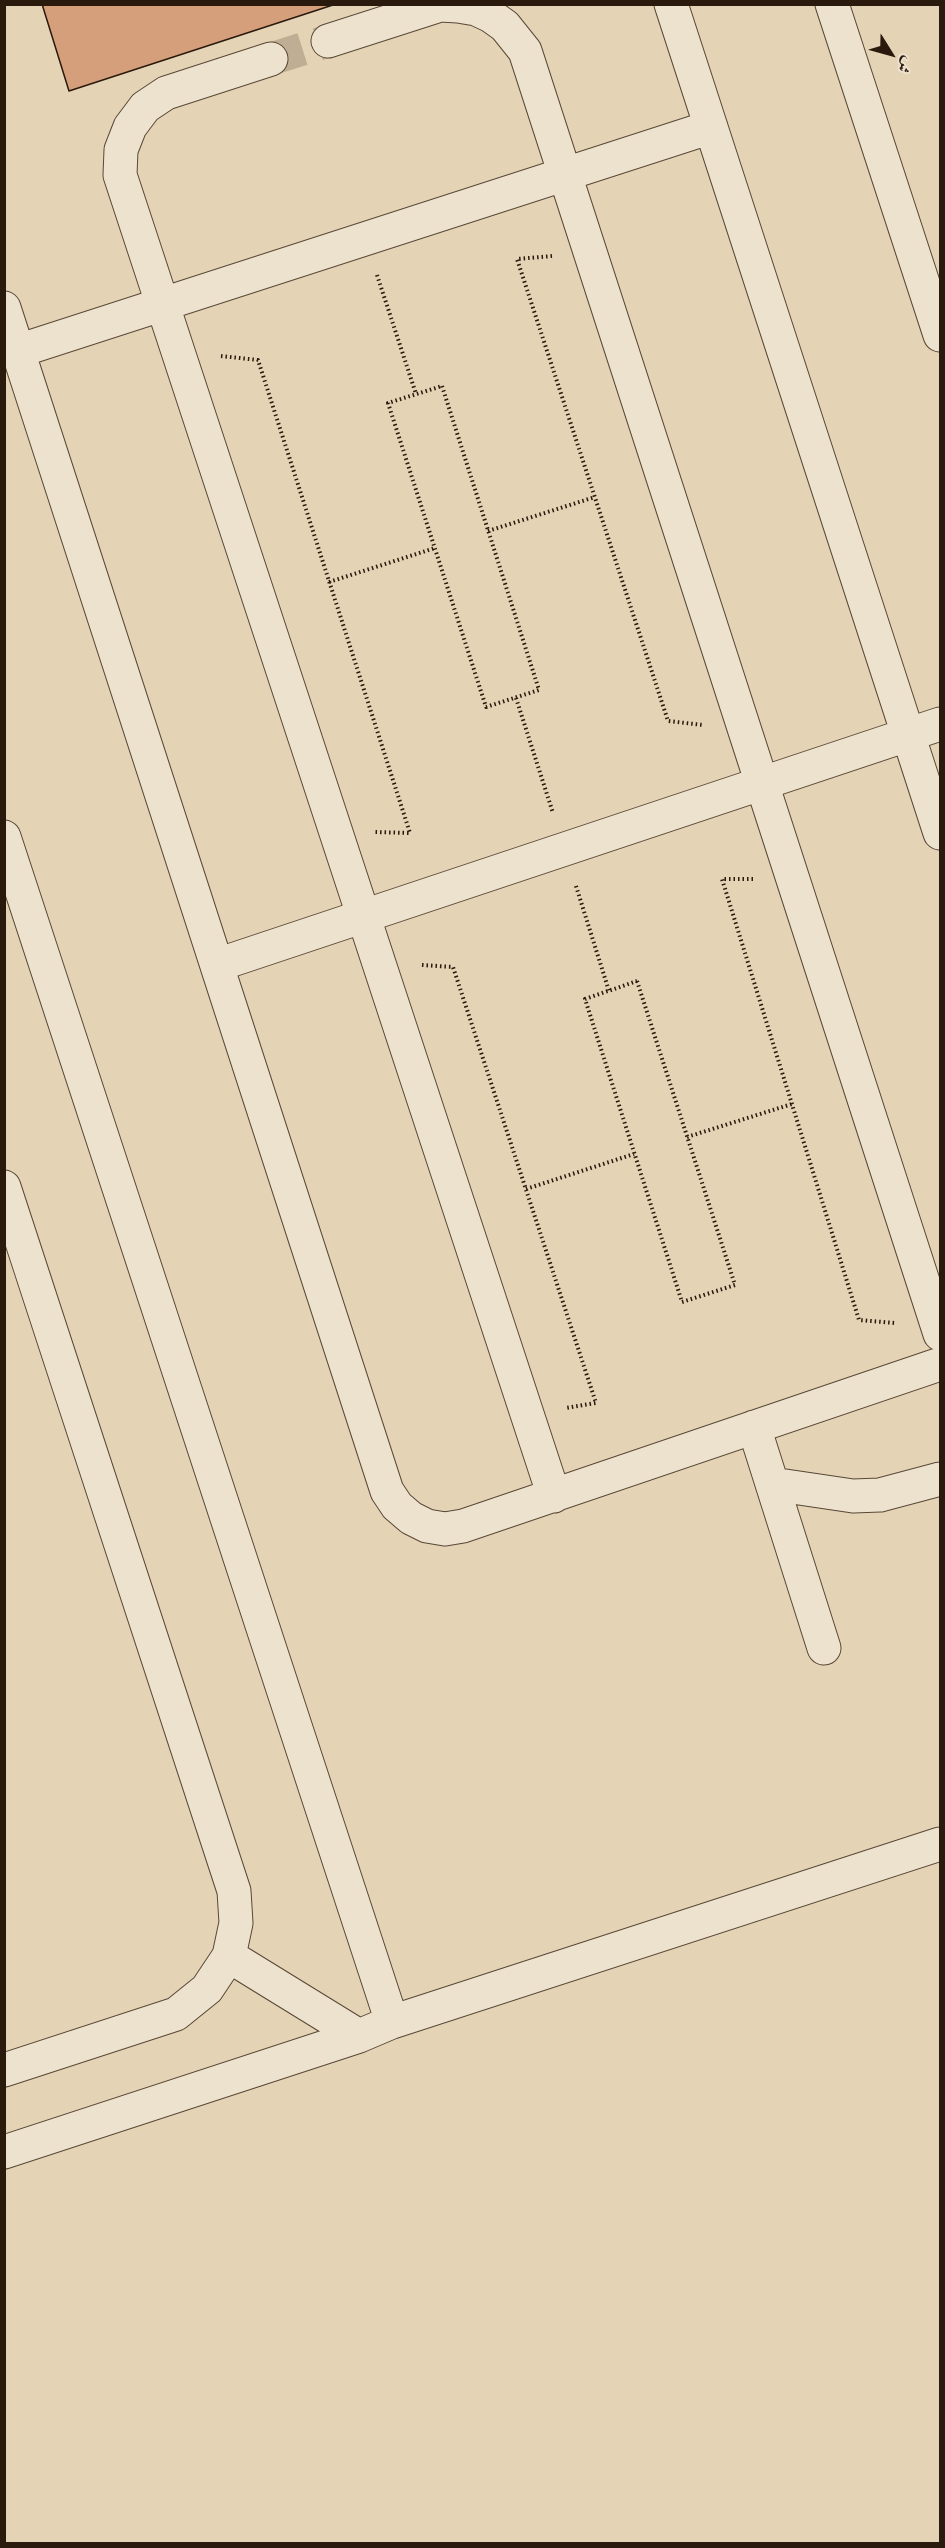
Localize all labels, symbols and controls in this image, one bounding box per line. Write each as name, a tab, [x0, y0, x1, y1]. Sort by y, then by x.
north arrow	[861, 24, 921, 84]
text: ش	[893, 52, 918, 77]

